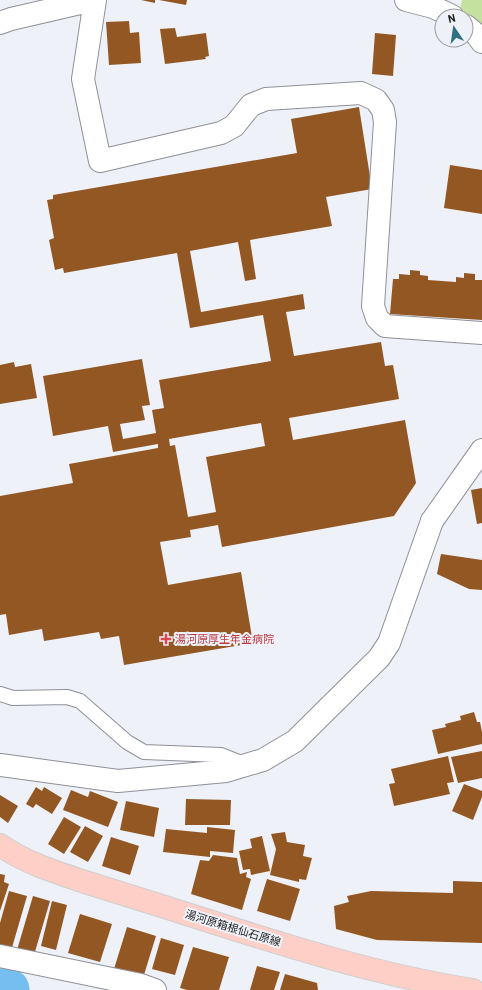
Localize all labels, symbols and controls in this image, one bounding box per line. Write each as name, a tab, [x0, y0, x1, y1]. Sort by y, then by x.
north arrow	[434, 8, 474, 48]
text: N	[447, 11, 457, 25]
place label: 湯河原厚生年金病院	[175, 632, 274, 645]
marker: 湯河原厚生年金病院	[160, 633, 172, 645]
street label: 湯河原箱根仙石原線	[184, 907, 282, 948]

